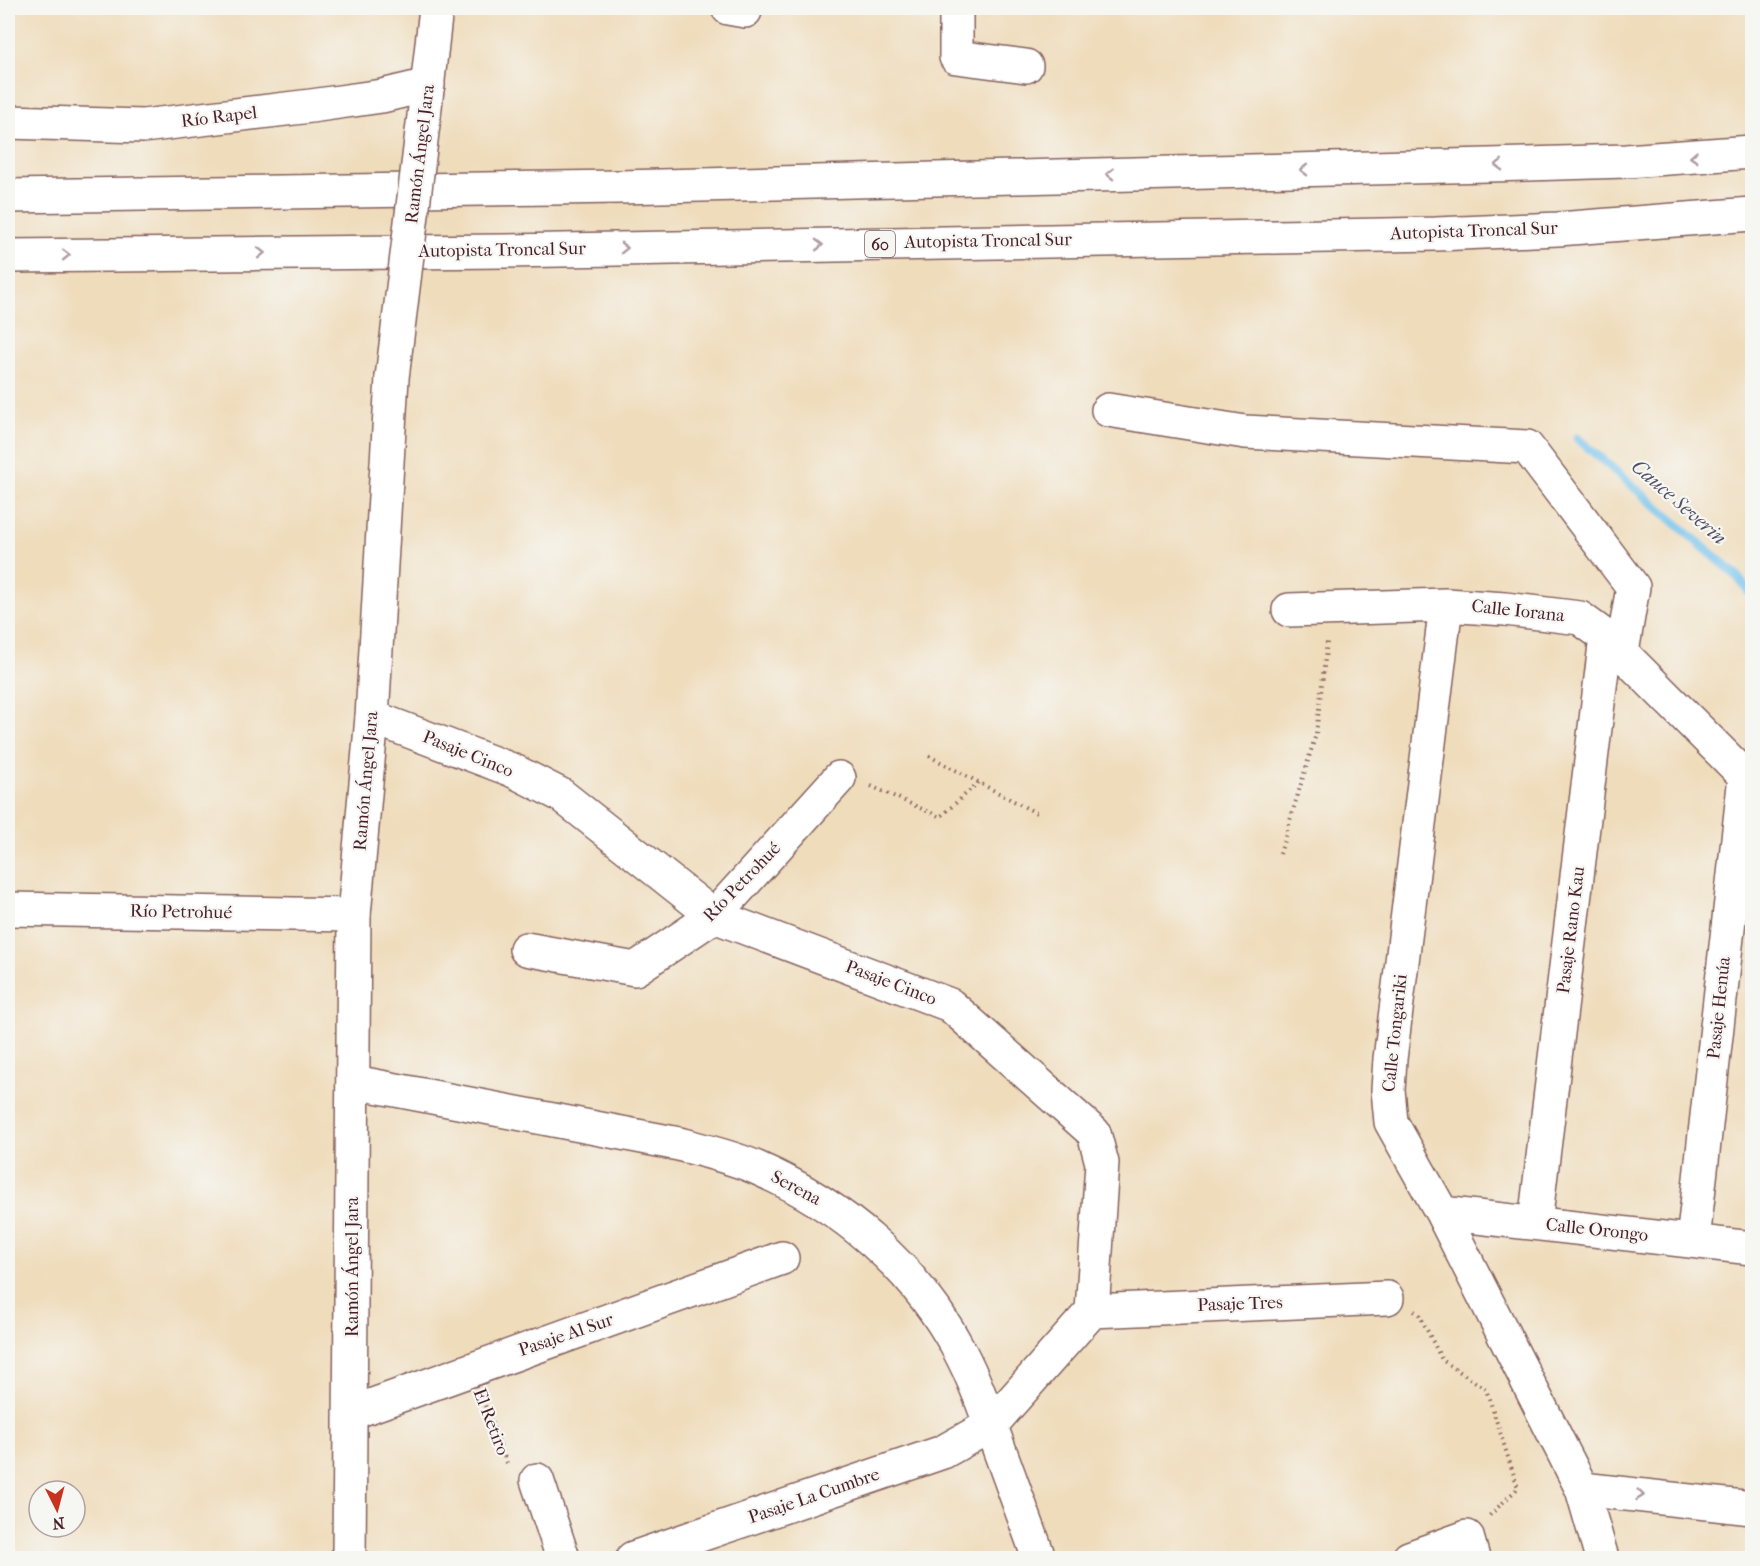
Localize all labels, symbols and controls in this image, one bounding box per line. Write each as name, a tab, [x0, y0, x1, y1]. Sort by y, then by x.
street label: Ramón Ángel Jara	[400, 82, 439, 225]
street label: Río Rapel	[180, 102, 258, 132]
one-way arrow	[1690, 150, 1699, 163]
one-way arrow	[1495, 159, 1504, 171]
one-way arrow	[1300, 163, 1309, 176]
one-way arrow	[1105, 168, 1114, 181]
street label: Autopista Troncal Sur	[1389, 218, 1558, 244]
street label: Autopista Troncal Sur	[903, 229, 1072, 253]
road number: 60	[865, 231, 895, 257]
street label: Autopista Troncal Sur	[417, 238, 586, 262]
one-way arrow	[814, 238, 823, 251]
one-way arrow	[619, 242, 628, 254]
one-way arrow	[256, 247, 265, 259]
one-way arrow	[61, 249, 70, 262]
water label: Cauce Severin	[1627, 455, 1731, 549]
street label: Calle Iorana	[1470, 596, 1566, 626]
street label: Ramón Ángel Jara	[348, 710, 383, 852]
street label: Pasaje Cinco	[420, 726, 516, 782]
street label: Río Petrohué	[699, 838, 785, 926]
street label: Pasaje Rano Kau	[1553, 865, 1589, 995]
street label: Río Petrohué	[130, 901, 232, 923]
street label: Pasaje Henúa	[1703, 955, 1735, 1060]
street label: Pasaje Cinco	[842, 956, 940, 1010]
street label: Calle Tongariki	[1378, 972, 1412, 1093]
street label: Serena	[767, 1166, 825, 1210]
street label: Ramón Ángel Jara	[341, 1196, 363, 1337]
street label: Calle Orongo	[1545, 1214, 1649, 1246]
street label: Pasaje Tres	[1197, 1292, 1283, 1316]
street label: Pasaje Al Sur	[516, 1309, 616, 1361]
street label: El Retiro	[469, 1386, 513, 1458]
street label: Pasaje La Cumbre	[746, 1464, 882, 1528]
north arrow	[27, 1479, 87, 1539]
one-way arrow	[1636, 1488, 1645, 1501]
text: N	[51, 1513, 66, 1534]

